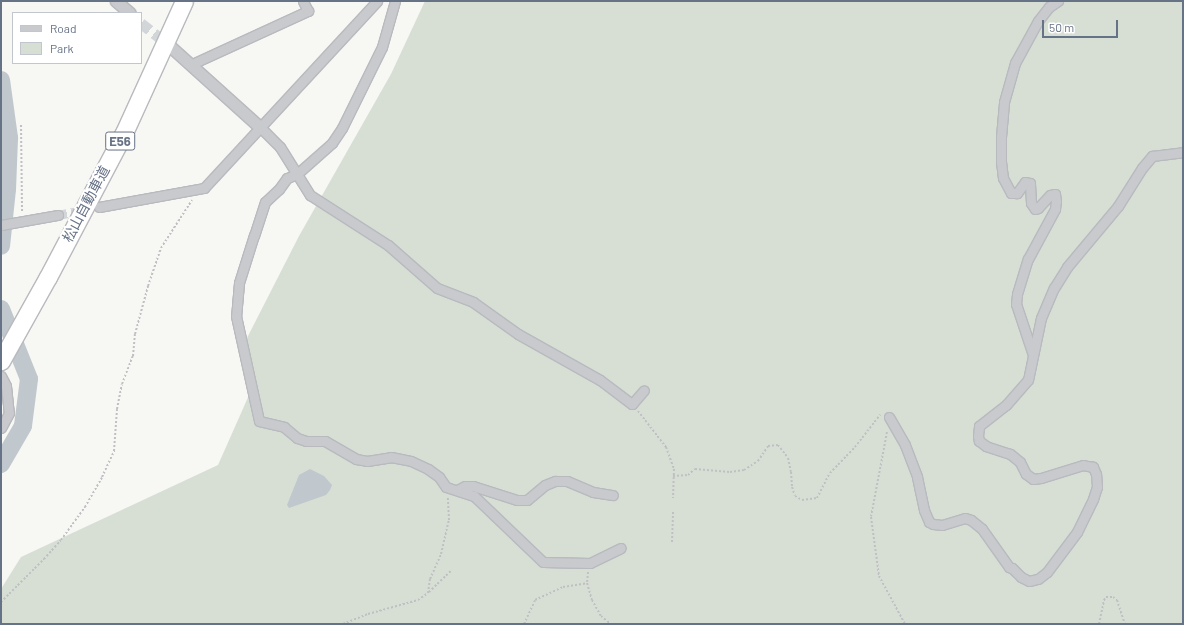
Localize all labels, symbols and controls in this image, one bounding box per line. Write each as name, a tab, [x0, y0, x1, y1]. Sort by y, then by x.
legend	[12, 12, 142, 64]
scale bar	[1044, 12, 1120, 38]
text: 50 m	[1049, 20, 1074, 34]
text: Road	[50, 21, 77, 35]
text: Park	[50, 41, 74, 55]
road number: E56	[105, 130, 135, 152]
street label: 松山自動車道	[59, 163, 113, 245]

